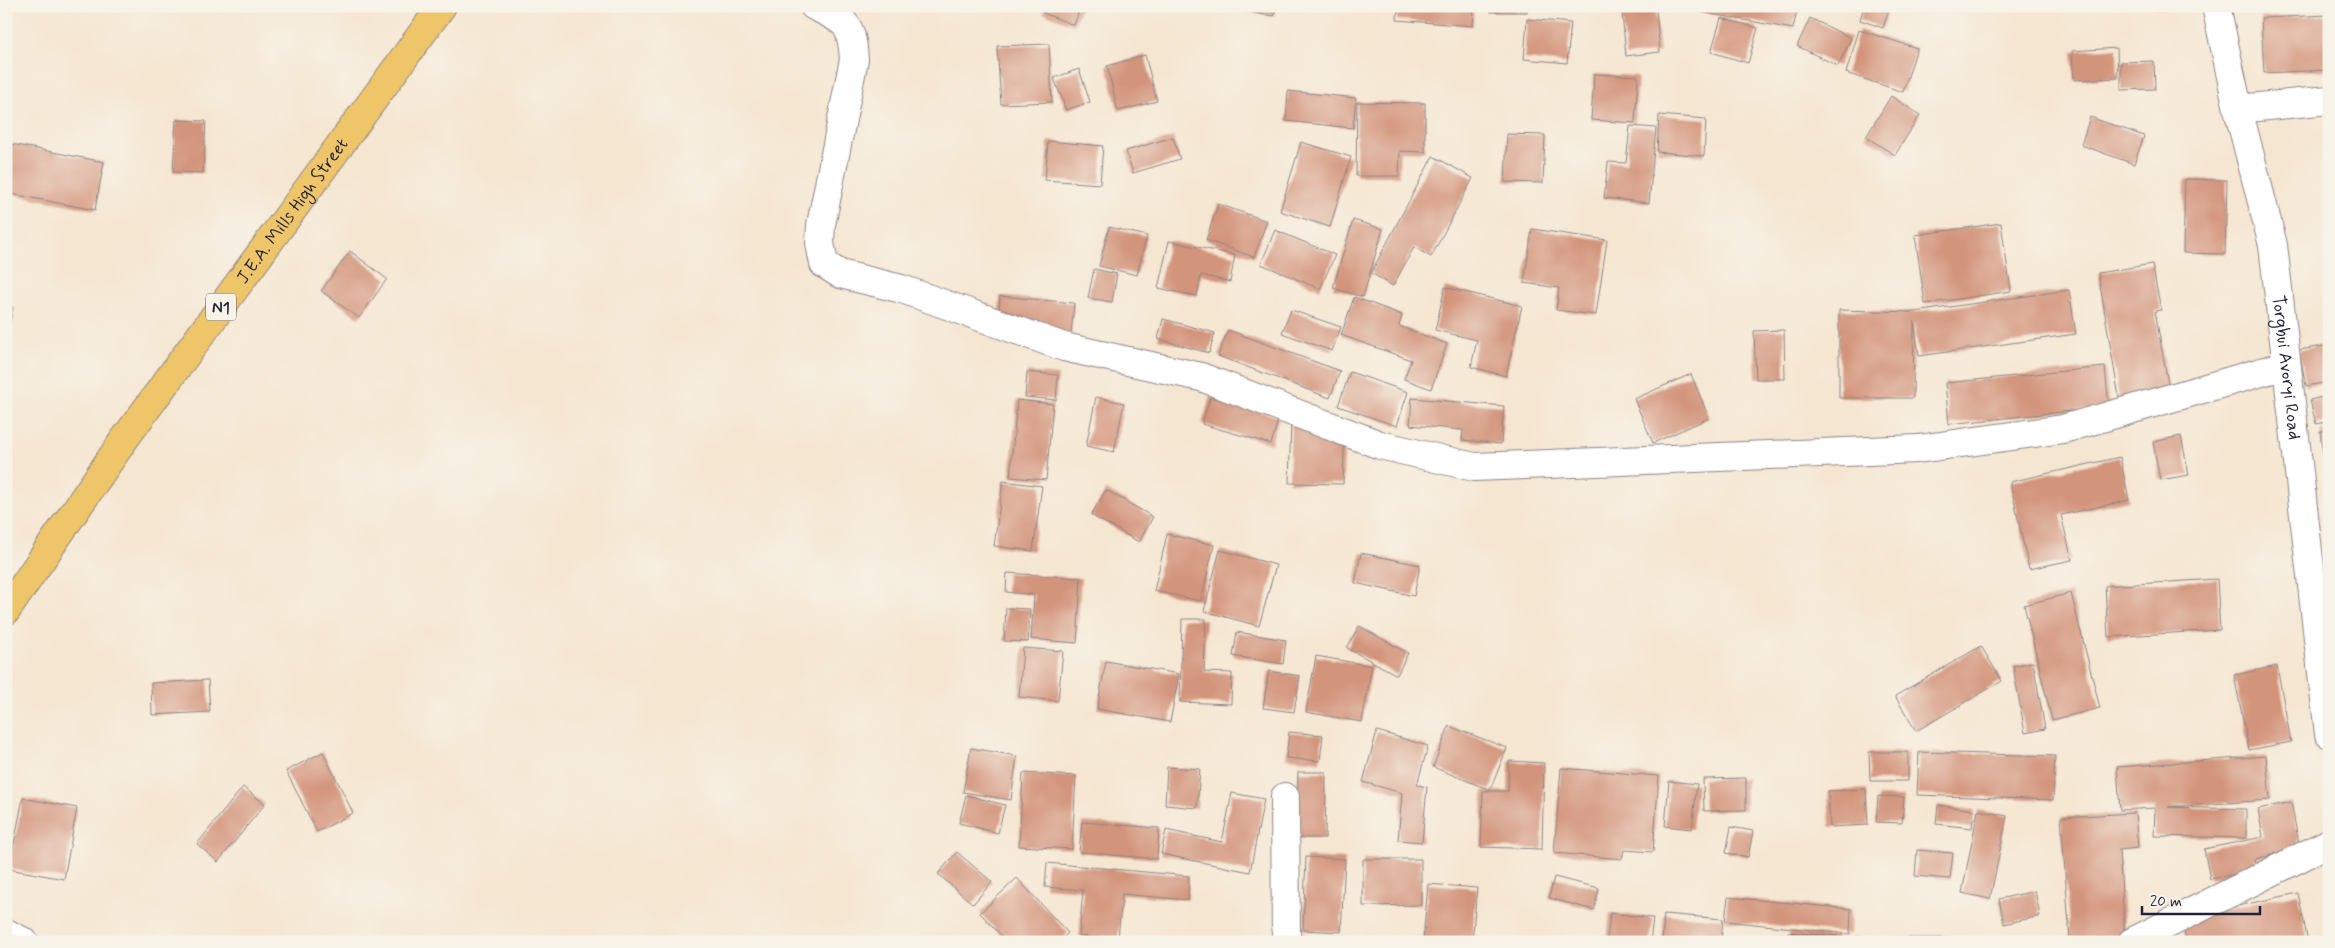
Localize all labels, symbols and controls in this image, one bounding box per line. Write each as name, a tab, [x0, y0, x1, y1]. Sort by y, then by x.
street label: J.E.A. Mills High Street	[231, 133, 354, 289]
road number: N1	[206, 294, 236, 320]
street label: Torgbui Avoryi Road	[2266, 294, 2306, 441]
scale bar	[2142, 883, 2260, 915]
text: 20 m	[2150, 892, 2182, 912]

